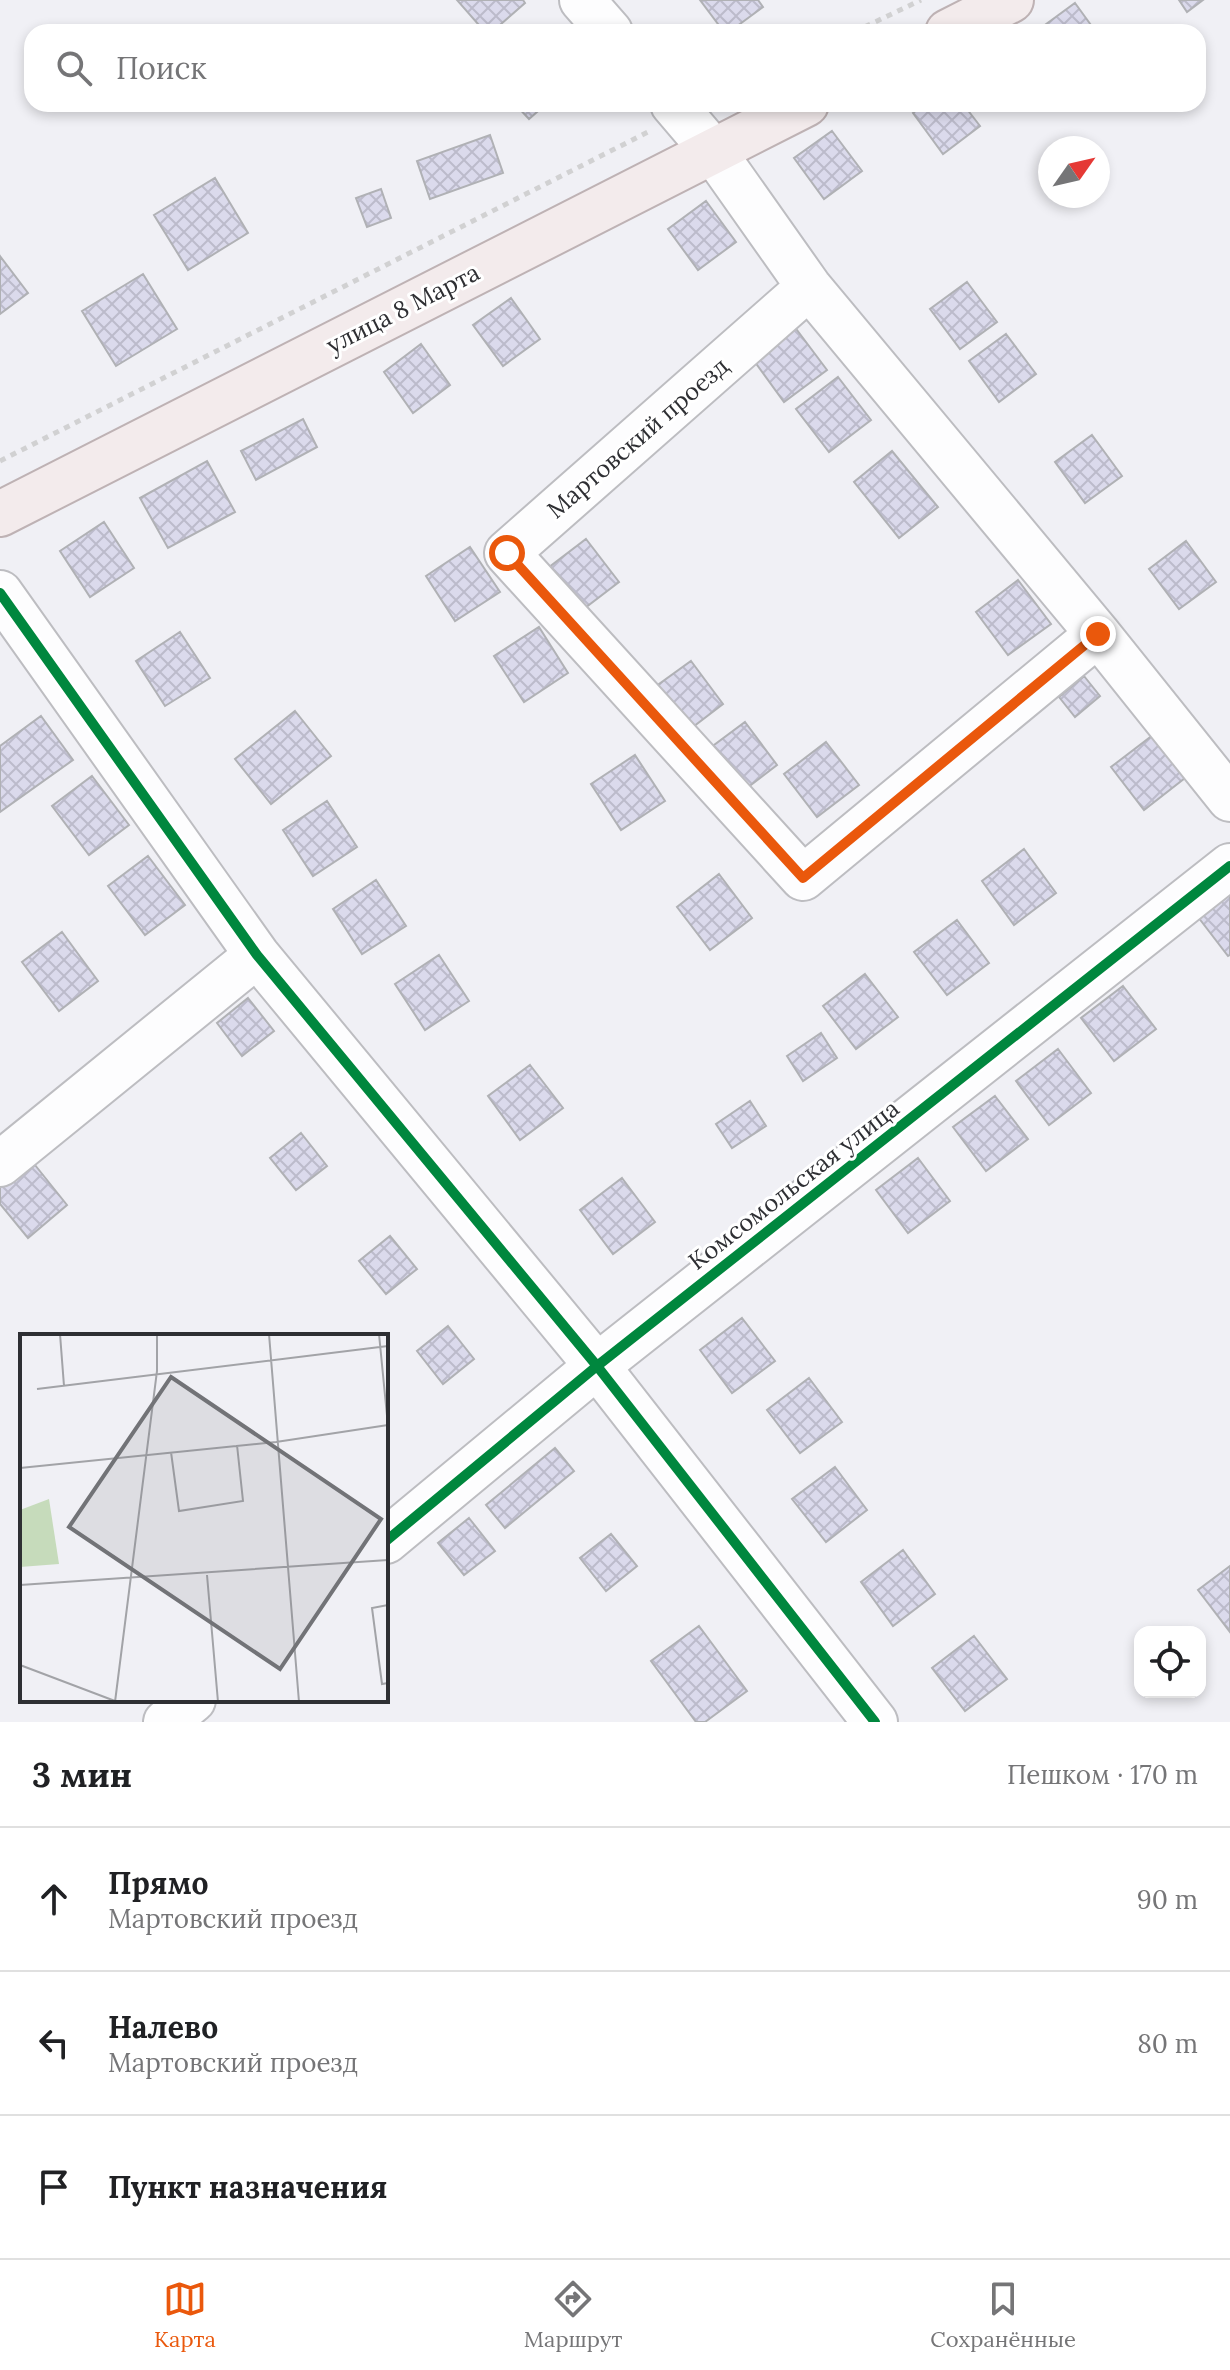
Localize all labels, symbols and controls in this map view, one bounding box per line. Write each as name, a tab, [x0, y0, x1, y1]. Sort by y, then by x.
search box	[24, 24, 1206, 112]
icon: search	[52, 46, 96, 90]
text: Поиск	[116, 49, 207, 87]
north arrow	[1038, 136, 1110, 208]
street label: улица 8 Марта	[321, 257, 485, 361]
street label: Мартовский проезд	[540, 350, 735, 525]
route start	[489, 535, 525, 571]
route end	[1080, 616, 1116, 652]
street label: Комсомольская улица	[682, 1093, 905, 1277]
inset map	[20, 1334, 388, 1702]
map controls	[1134, 1626, 1206, 1698]
button: locate	[1134, 1626, 1206, 1698]
text: 3 мин	[32, 1753, 132, 1796]
text: Пешком · 170 m	[1007, 1758, 1198, 1791]
text: Прямо	[108, 1864, 209, 1902]
icon: ahead	[32, 1877, 76, 1921]
text: 90 m	[1137, 1883, 1198, 1916]
text: Мартовский проезд	[108, 1902, 358, 1935]
text: Налево	[108, 2008, 218, 2046]
icon: left	[32, 2021, 76, 2065]
text: 80 m	[1137, 2027, 1198, 2060]
text: Мартовский проезд	[108, 2046, 358, 2079]
icon: arrive	[32, 2165, 76, 2209]
text: Пункт назначения	[108, 2168, 387, 2206]
tab: Карта	[154, 2277, 216, 2353]
tab: Маршрут	[524, 2277, 622, 2353]
tab: Сохранённые	[930, 2277, 1076, 2353]

